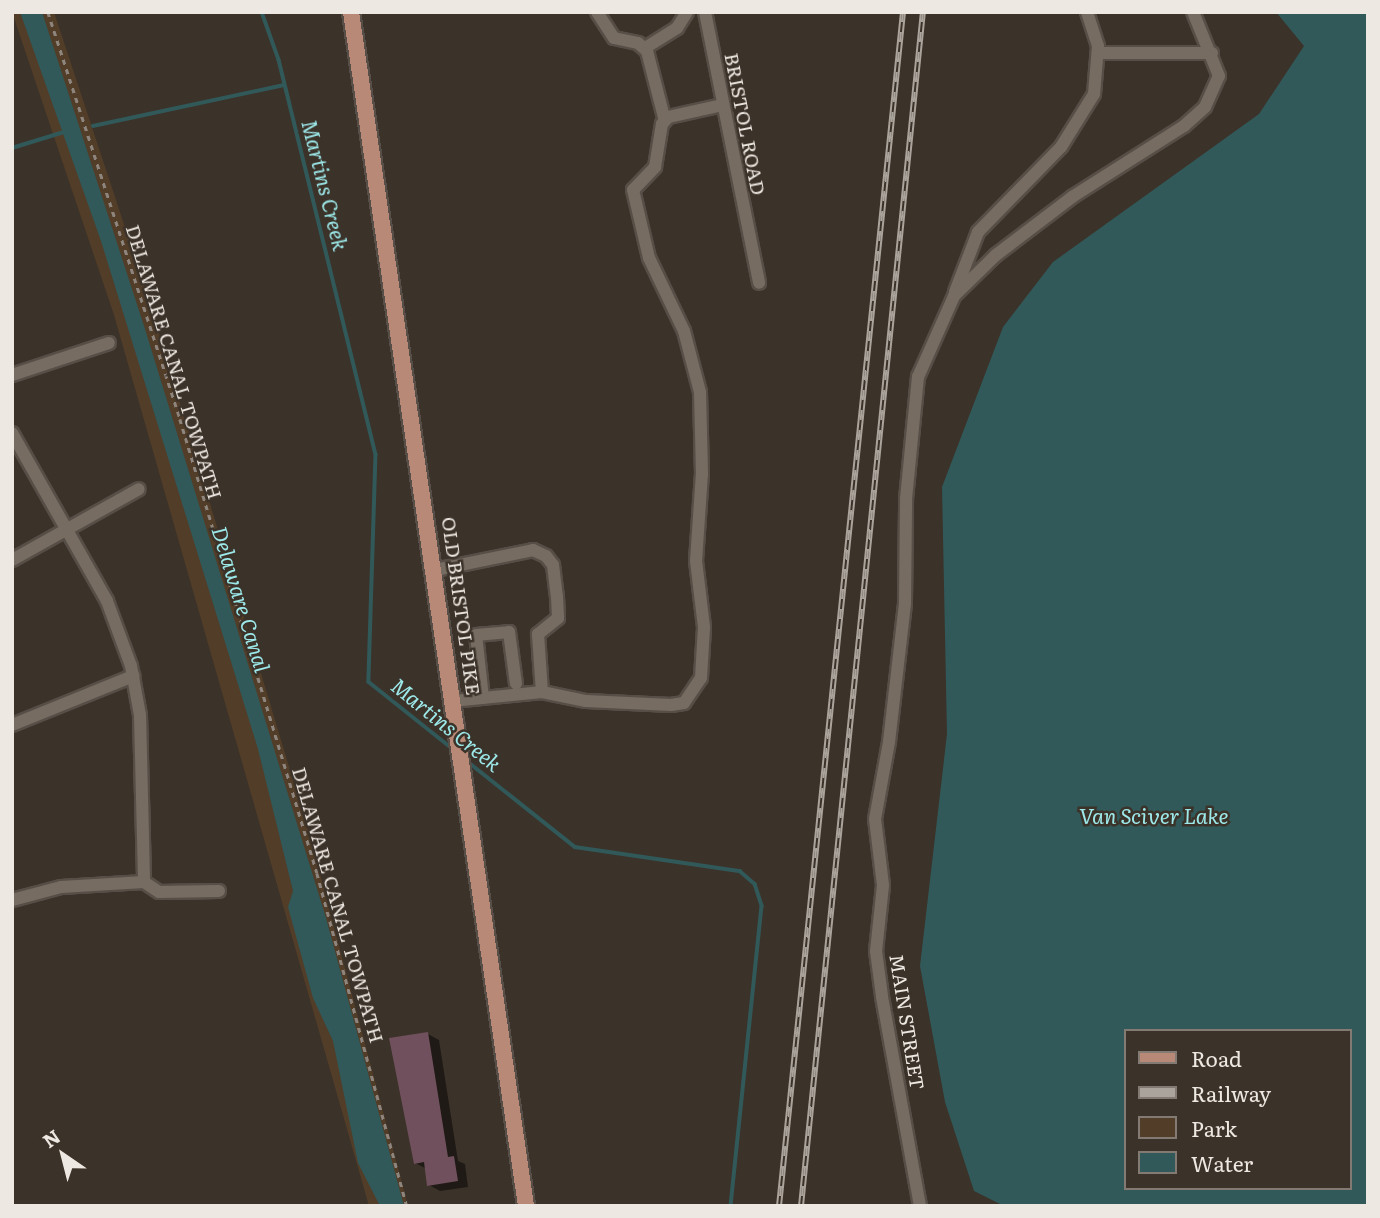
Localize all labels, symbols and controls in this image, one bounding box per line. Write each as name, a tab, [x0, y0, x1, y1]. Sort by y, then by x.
street label: BRISTOL ROAD	[720, 51, 770, 197]
water label: Martins Creek	[298, 117, 354, 253]
street label: DELAWARE CANAL TOWPATH	[121, 222, 227, 502]
street label: OLD BRISTOL PIKE	[437, 515, 485, 697]
water label: Delaware Canal	[208, 523, 276, 675]
water label: Martins Creek	[387, 672, 507, 776]
street label: DELAWARE CANAL TOWPATH	[288, 764, 388, 1046]
water label: Van Sciver Lake	[1079, 802, 1229, 828]
street label: MAIN STREET	[885, 953, 929, 1091]
legend	[1124, 1029, 1352, 1190]
text: Road	[1191, 1042, 1242, 1073]
text: Railway	[1191, 1077, 1271, 1108]
text: Park	[1191, 1112, 1237, 1143]
north arrow	[28, 1120, 98, 1190]
text: N	[36, 1122, 66, 1154]
text: Water	[1191, 1147, 1253, 1178]

